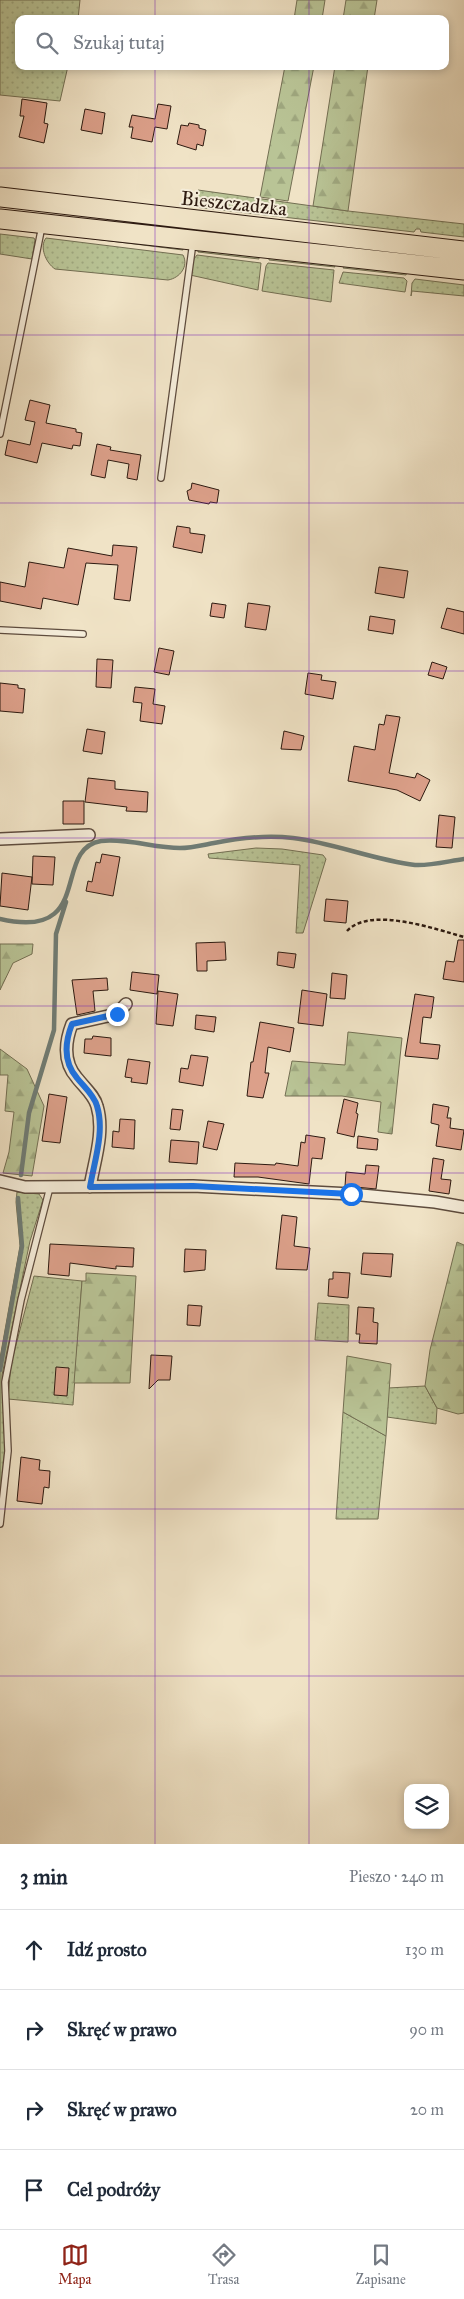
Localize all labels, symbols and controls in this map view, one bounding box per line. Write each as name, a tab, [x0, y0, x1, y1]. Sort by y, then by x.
search box	[15, 15, 449, 70]
icon: search	[33, 29, 61, 57]
text: Szukaj tutaj	[73, 31, 165, 54]
street label: Bieszczadzka	[180, 185, 289, 221]
route end	[106, 1003, 129, 1026]
route start	[340, 1183, 363, 1206]
map controls	[404, 1784, 449, 1829]
button: layers	[404, 1784, 449, 1829]
text: 3 min	[20, 1864, 68, 1890]
text: Pieszo · 240 m	[349, 1867, 444, 1886]
icon: ahead	[20, 1936, 48, 1964]
text: Idź prosto	[67, 1938, 147, 1961]
text: 130 m	[405, 1940, 444, 1959]
icon: right	[20, 2016, 48, 2044]
text: Skręć w prawo	[67, 2018, 177, 2041]
text: 90 m	[409, 2020, 444, 2039]
icon: right	[20, 2096, 48, 2124]
text: Skręć w prawo	[67, 2098, 177, 2121]
text: 20 m	[410, 2100, 444, 2119]
icon: arrive	[20, 2176, 48, 2204]
text: Cel podróży	[67, 2178, 160, 2201]
tab: Mapa	[58, 2241, 91, 2288]
tab: Trasa	[208, 2241, 239, 2288]
tab: Zapisane	[356, 2241, 406, 2288]

